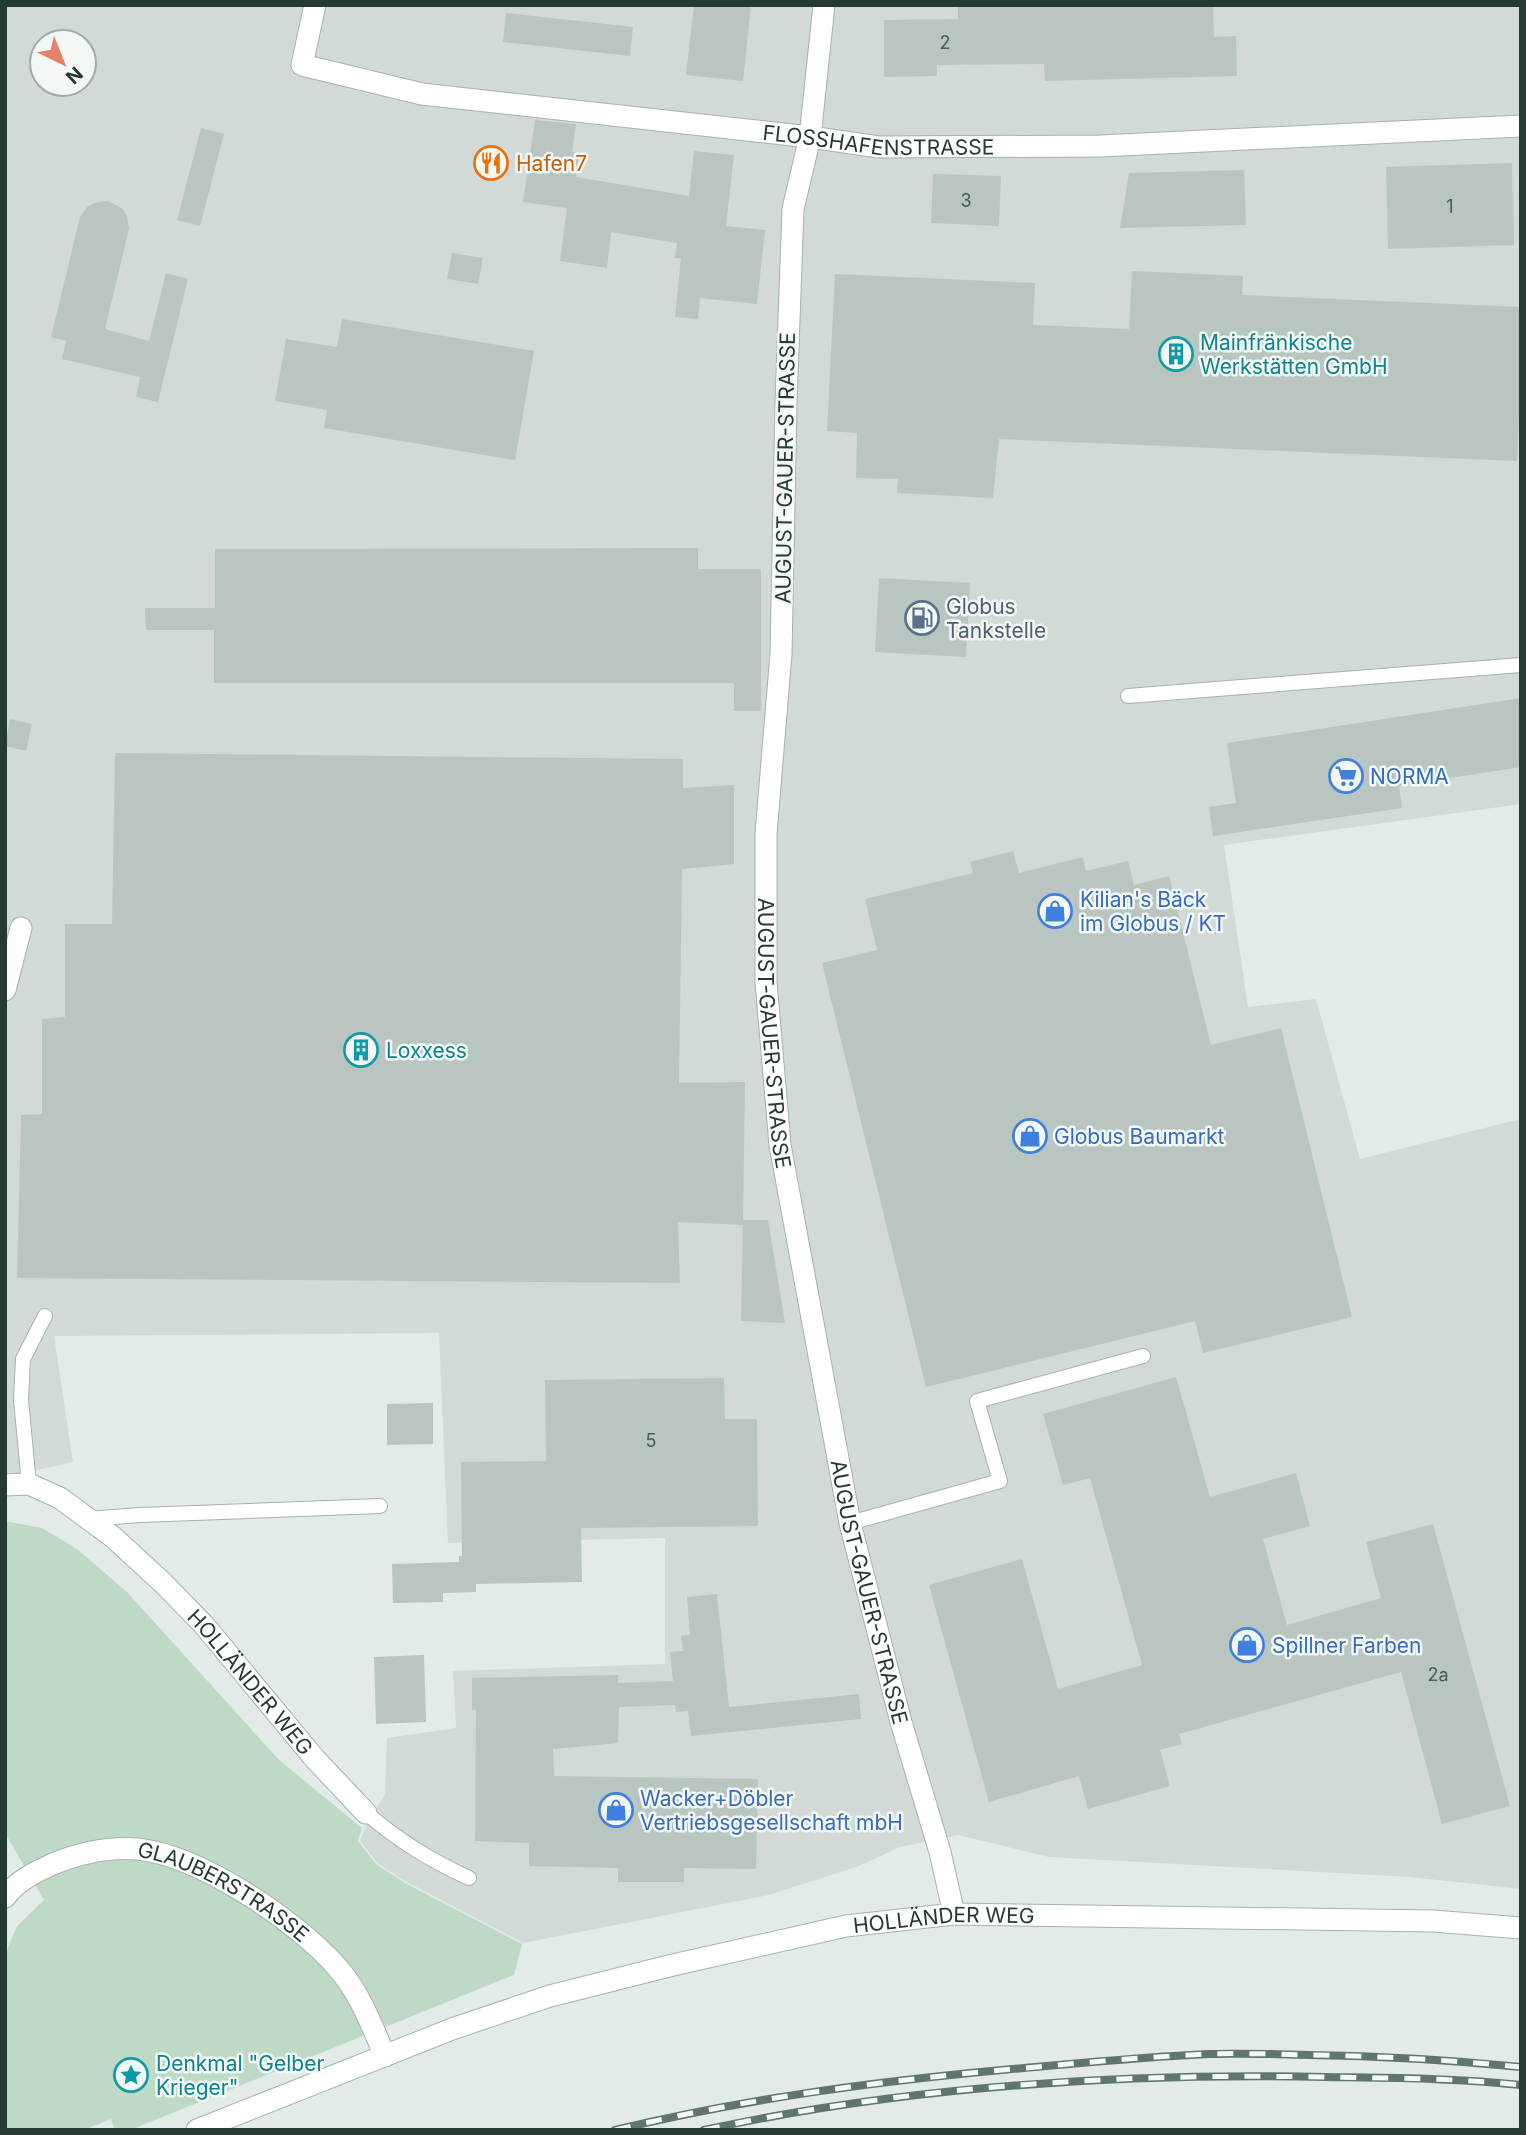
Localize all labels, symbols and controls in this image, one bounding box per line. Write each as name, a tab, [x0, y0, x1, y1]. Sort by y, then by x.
north arrow	[28, 28, 98, 98]
house number: 2	[940, 32, 950, 53]
text: N	[61, 62, 87, 88]
street label: FLOSSHAFENSTRASSE	[762, 119, 994, 160]
restaurant icon: Hafen7	[472, 144, 510, 182]
place label: Hafen7	[516, 151, 587, 176]
house number: 3	[960, 190, 972, 211]
house number: 1	[1446, 196, 1454, 217]
place label: Mainfränkische Werkstätten GmbH	[1200, 330, 1388, 379]
street label: AUGUST-GAUER-STRASSE	[770, 332, 800, 604]
building icon: Mainfränkische Werkstätten GmbH	[1157, 335, 1195, 373]
place label: Globus Tankstelle	[946, 594, 1046, 643]
fuel station icon: Globus Tankstelle	[903, 599, 941, 637]
supermarket icon: NORMA	[1327, 757, 1365, 795]
place label: NORMA	[1370, 764, 1449, 789]
place label: Kilian's Bäck im Globus / KT	[1080, 887, 1226, 936]
shop icon: Kilian's Bäck im Globus / KT	[1036, 892, 1074, 930]
street label: AUGUST-GAUER-STRASSE	[754, 898, 797, 1171]
building icon: Loxxess	[342, 1031, 380, 1069]
place label: Loxxess	[386, 1038, 467, 1063]
shop icon: Globus Baumarkt	[1011, 1117, 1049, 1155]
place label: Globus Baumarkt	[1054, 1124, 1225, 1149]
house number: 5	[646, 1430, 656, 1451]
street label: AUGUST-GAUER-STRASSE	[826, 1457, 914, 1727]
street label: HOLLÄNDER WEG	[183, 1604, 319, 1760]
shop icon: Spillner Farben	[1228, 1626, 1266, 1664]
place label: Spillner Farben	[1272, 1633, 1421, 1658]
house number: 2a	[1427, 1664, 1449, 1685]
place label: Wacker+Döbler Vertriebsgesellschaft mbH	[640, 1786, 903, 1835]
shop icon: Wacker+Döbler Vertriebsgesellschaft mbH	[597, 1791, 635, 1829]
street label: GLAUBERSTRASSE	[136, 1837, 314, 1947]
street label: HOLLÄNDER WEG	[852, 1901, 1035, 1938]
place label: Denkmal "Gelber Krieger"	[156, 2051, 324, 2100]
place icon: Denkmal "Gelber Krieger"	[112, 2056, 150, 2094]

